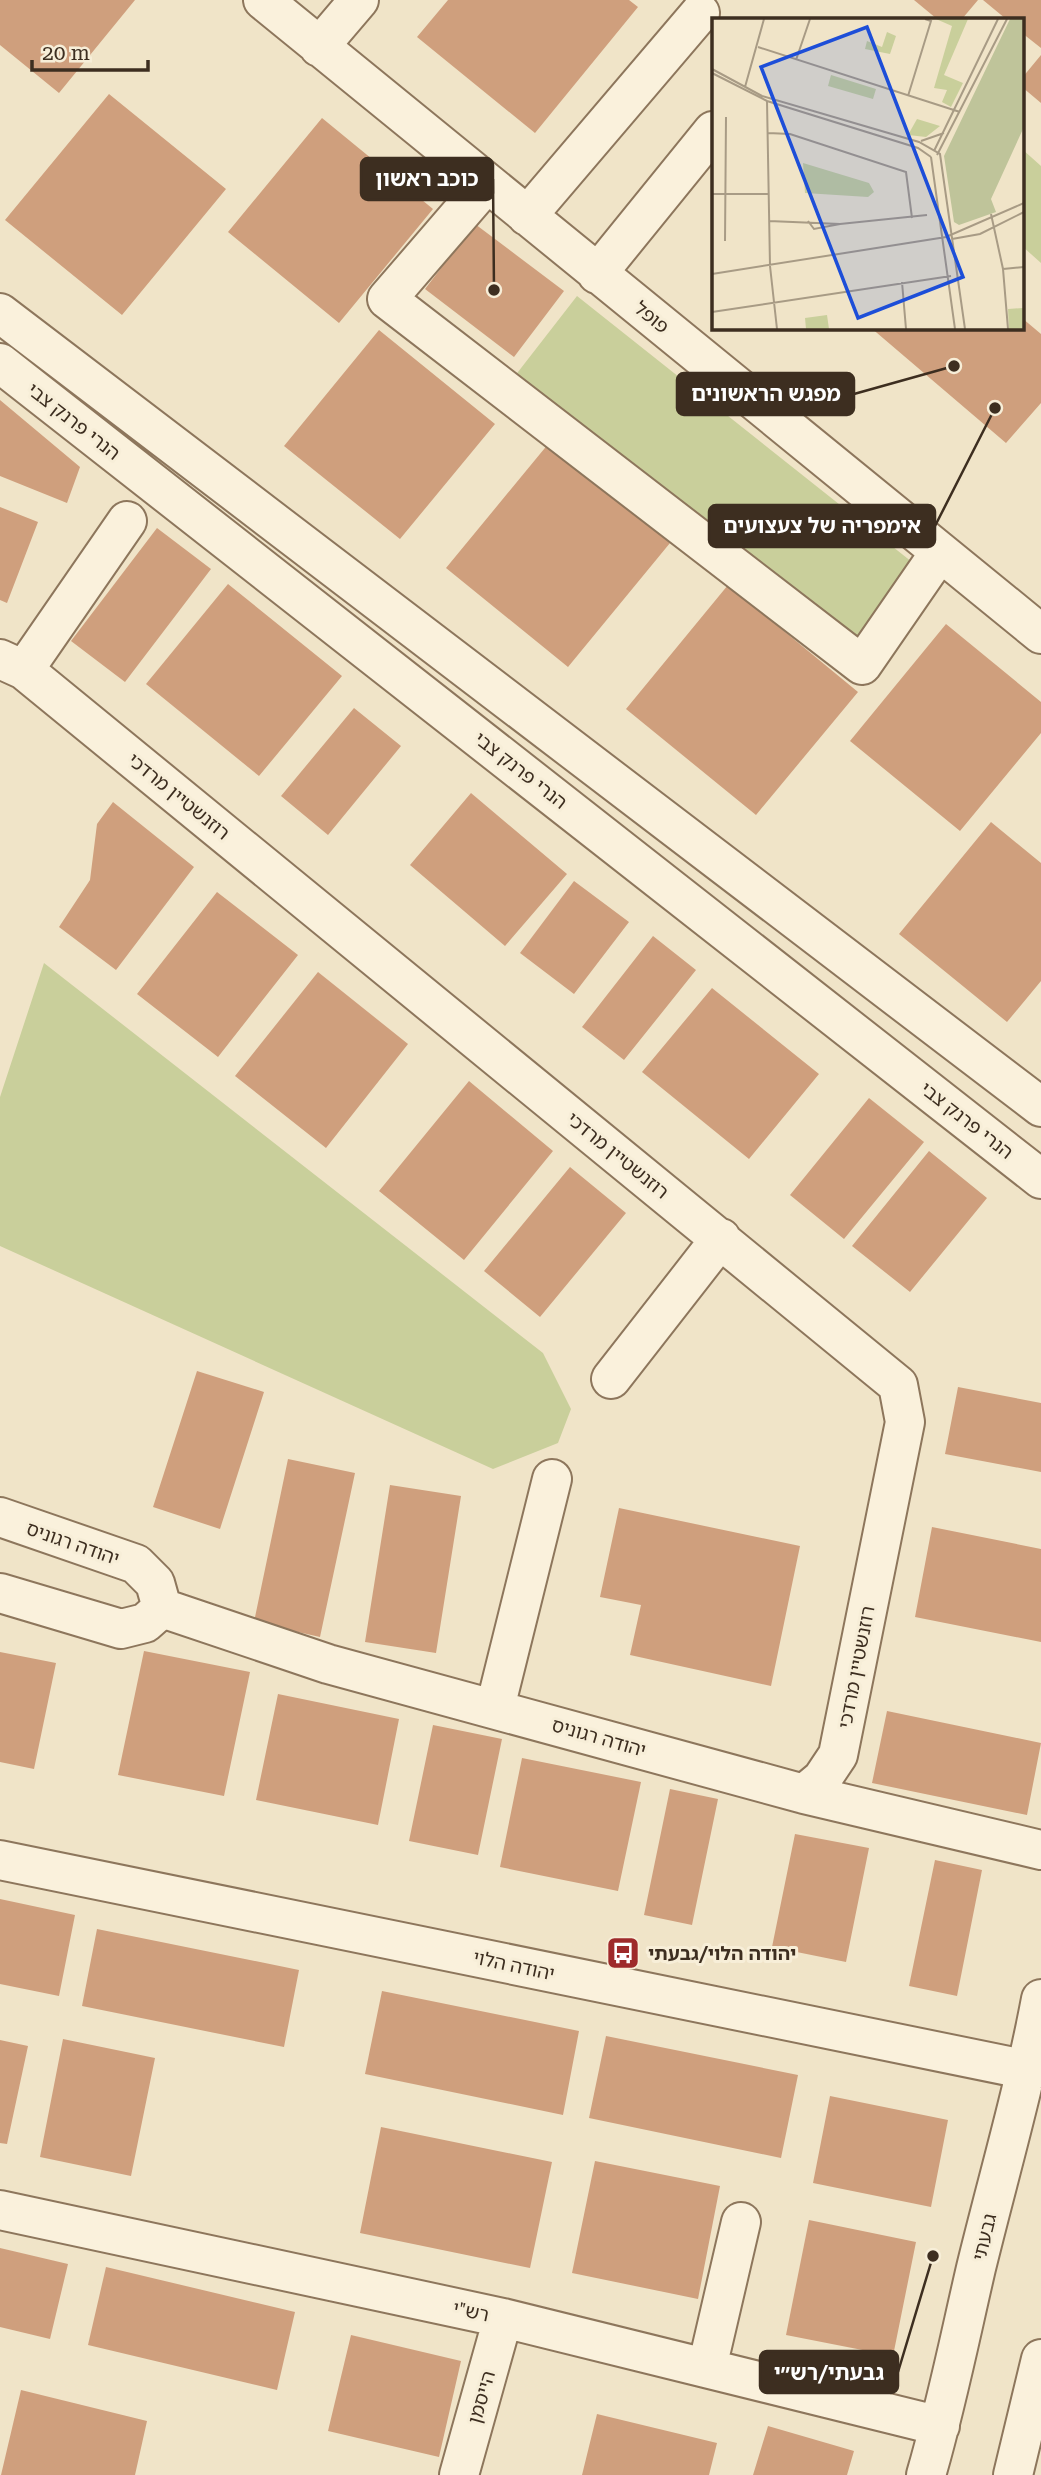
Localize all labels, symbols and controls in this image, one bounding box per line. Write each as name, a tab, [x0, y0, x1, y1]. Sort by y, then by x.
inset map	[712, 18, 1024, 329]
scale bar	[32, 28, 147, 72]
text: 20 m	[42, 41, 90, 65]
callout: כוכב ראשון	[361, 158, 493, 200]
text: כוכב ראשון	[375, 167, 479, 191]
street label: פופל	[630, 297, 674, 338]
callout: מפגש הראשונים	[677, 373, 854, 415]
street label: הנרי פרנק צבי	[23, 378, 125, 465]
text: מפגש הראשונים	[691, 382, 841, 406]
callout: אימפריה של צעצועים	[709, 505, 935, 547]
text: אימפריה של צעצועים	[723, 514, 921, 538]
street label: הנרי פרנק צבי	[470, 727, 572, 814]
street label: רוזנשטיין מרדכי	[123, 748, 234, 845]
street label: הנרי פרנק צבי	[916, 1077, 1018, 1164]
street label: רוזנשטיין מרדכי	[562, 1107, 673, 1204]
street label: יהודה רגוניס	[23, 1517, 122, 1570]
street label: רוזנשטיין מרדכי	[833, 1604, 880, 1731]
street label: יהודה רגוניס	[549, 1713, 649, 1762]
bus stop icon: יהודה הלוי/גבעתי	[604, 1934, 642, 1972]
place label: יהודה הלוי/גבעתי	[648, 1942, 796, 1965]
street label: יהודה הלוי	[471, 1946, 557, 1985]
street label: גבעתי	[968, 2211, 1001, 2263]
street label: רש"י	[451, 2296, 491, 2327]
callout: גבעתי/רש״י	[760, 2351, 898, 2393]
text: גבעתי/רש״י	[774, 2361, 884, 2385]
street label: הייסמן	[463, 2368, 500, 2426]

